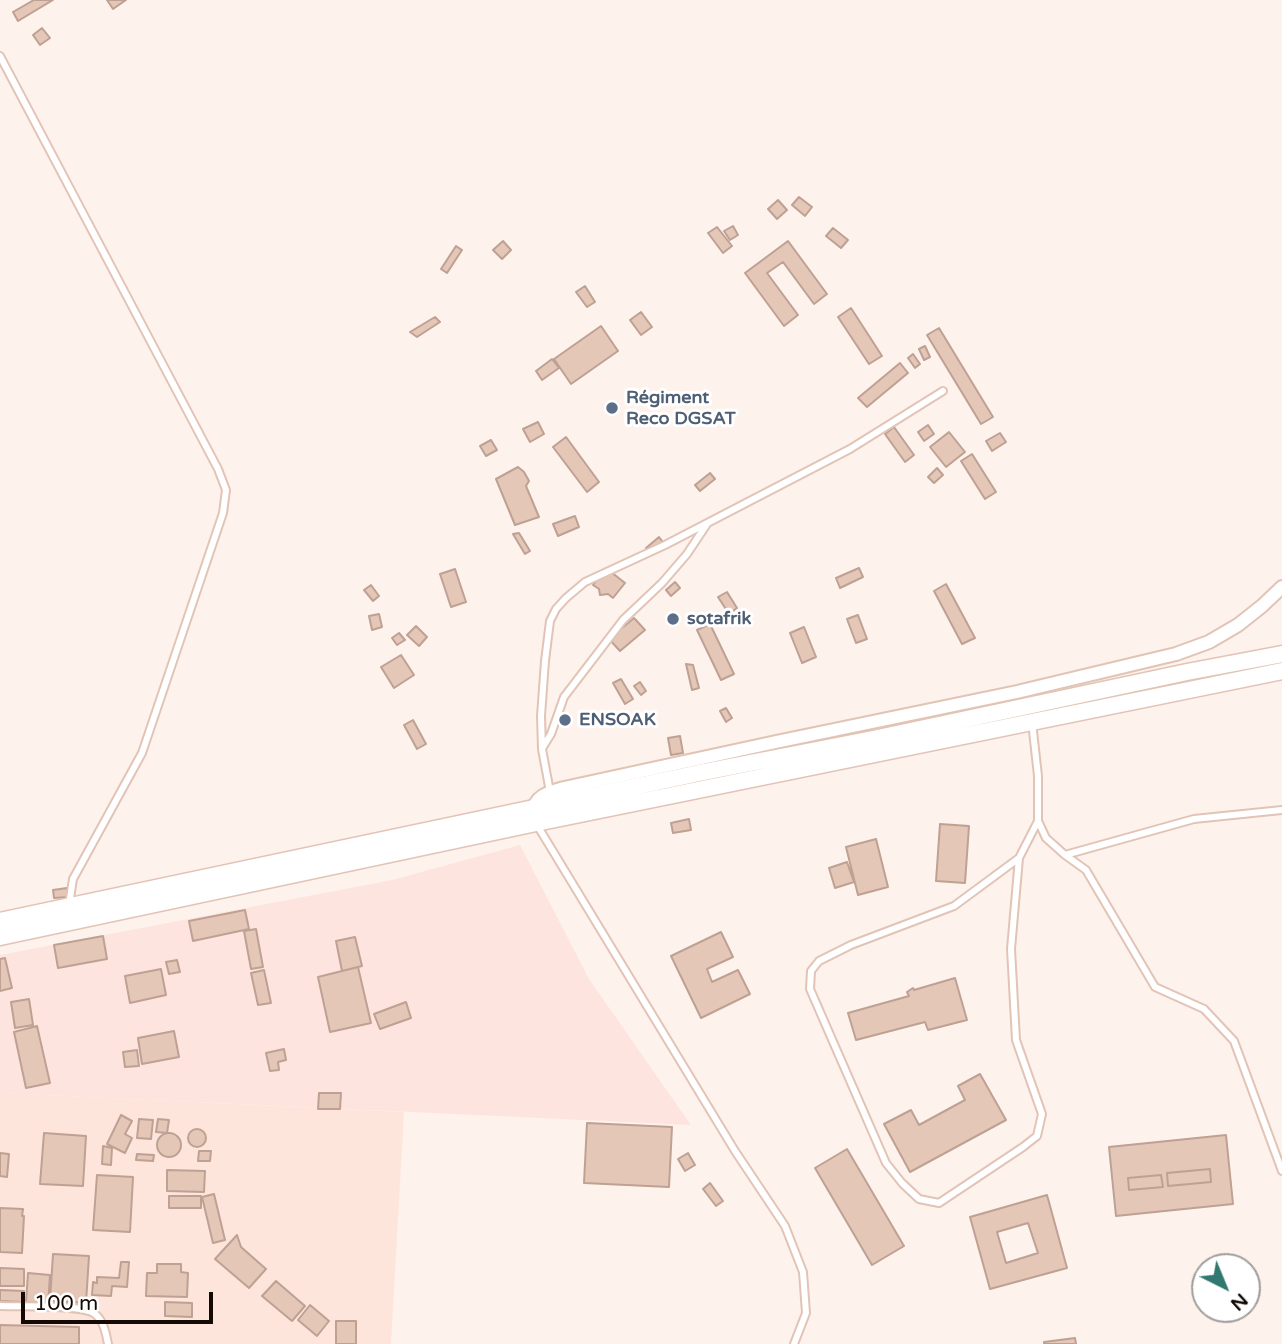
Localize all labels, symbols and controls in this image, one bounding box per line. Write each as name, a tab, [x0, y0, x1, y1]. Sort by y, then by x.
place label: Régiment Reco DGSAT	[626, 387, 736, 430]
marker: Régiment Reco DGSAT	[604, 400, 620, 416]
place label: sotafrik	[687, 608, 751, 630]
marker: sotafrik	[665, 611, 681, 627]
place label: ENSOAK	[579, 709, 656, 731]
marker: ENSOAK	[557, 712, 573, 728]
north arrow	[1191, 1253, 1261, 1323]
scale bar	[24, 1278, 217, 1322]
text: N	[1226, 1289, 1252, 1315]
text: 100 m	[34, 1291, 98, 1316]

